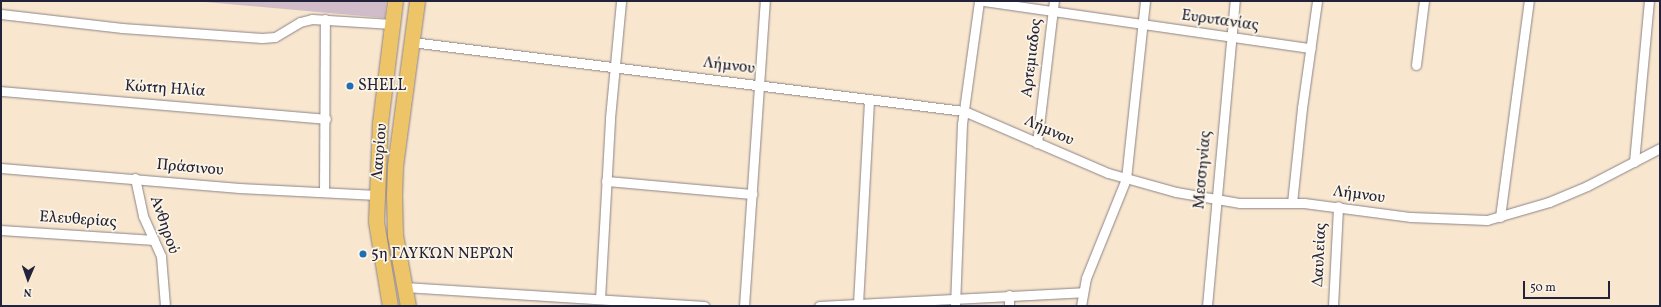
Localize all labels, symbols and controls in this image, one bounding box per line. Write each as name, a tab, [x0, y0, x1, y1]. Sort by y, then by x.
street label: Ευρυτανίας	[1180, 6, 1260, 36]
street label: Αρτεμιαδος	[1018, 17, 1046, 99]
street label: Λήμνου	[702, 53, 756, 79]
place label: SHELL	[358, 76, 406, 96]
street label: Κώττη Ηλία	[124, 77, 206, 101]
marker: SHELL	[345, 81, 355, 91]
street label: Λήμνου	[1021, 112, 1077, 150]
street label: Λαυρίου	[368, 123, 392, 181]
street label: Μεσσηνίας	[1190, 130, 1216, 210]
street label: Πράσινου	[156, 156, 224, 180]
street label: Λήμνου	[1332, 182, 1386, 208]
street label: Ανθηρού	[145, 193, 183, 257]
street label: Ελευθερίας	[39, 208, 117, 232]
street label: Δαυλείας	[1309, 222, 1331, 288]
place label: 5η ΓΛΥΚΏΝ ΝΕΡΏΝ	[371, 244, 514, 264]
marker: 5η ΓΛΥΚΏΝ ΝΕΡΏΝ	[358, 249, 368, 259]
north arrow	[8, 259, 48, 299]
scale bar	[1525, 273, 1612, 299]
text: 50 m	[1530, 280, 1556, 296]
text: N	[23, 284, 32, 299]

